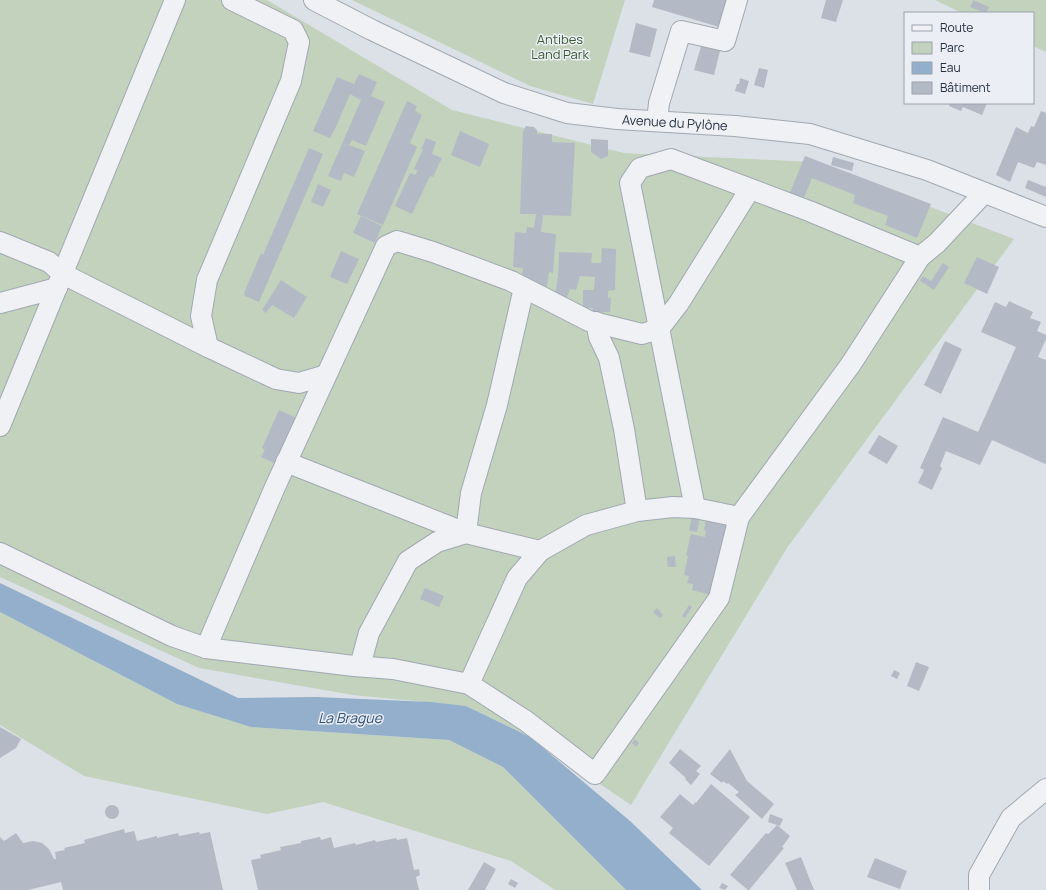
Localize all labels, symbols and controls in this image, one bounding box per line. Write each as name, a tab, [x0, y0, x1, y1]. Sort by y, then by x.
legend	[904, 12, 1034, 104]
text: Route	[940, 19, 973, 36]
park label: Antibes Land Park	[531, 30, 589, 63]
text: Parc	[940, 39, 965, 56]
text: Eau	[940, 59, 961, 76]
text: Bâtiment	[940, 79, 991, 96]
street label: Avenue du Pylône	[621, 110, 729, 135]
water label: La Brague	[318, 708, 383, 727]

